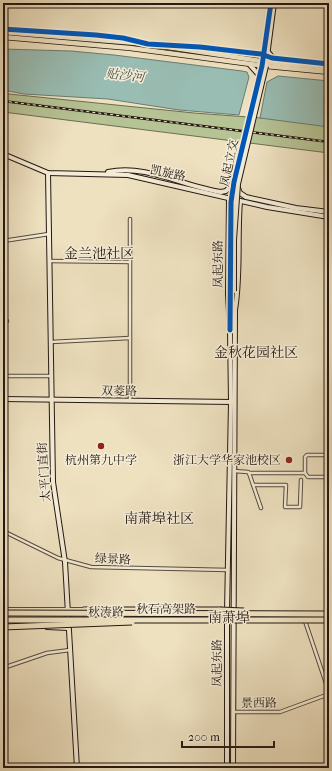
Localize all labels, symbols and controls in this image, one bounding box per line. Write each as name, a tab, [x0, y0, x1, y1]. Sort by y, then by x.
water label: 贴沙河	[105, 66, 147, 85]
street label: 凤起立交	[217, 138, 241, 188]
street label: 凯旋路	[149, 162, 187, 184]
street label: 凤起东路	[211, 240, 225, 288]
district label: 金兰池社区	[64, 245, 134, 262]
district label: 金秋花园社区	[214, 344, 298, 361]
street label: 双菱路	[101, 384, 137, 398]
street label: 太平门直街	[35, 441, 53, 502]
marker: 杭州第九中学	[96, 441, 106, 451]
place label: 杭州第九中学	[65, 453, 137, 467]
place label: 浙江大学华家池校区	[173, 453, 281, 467]
marker: 浙江大学华家池校区	[284, 455, 294, 465]
district label: 南萧埠社区	[124, 510, 194, 527]
street label: 绿景路	[95, 551, 131, 567]
street label: 秋石高架路	[136, 602, 196, 616]
street label: 秋涛路	[88, 605, 124, 619]
district label: 南萧埠	[208, 609, 250, 626]
street label: 凤起东路	[210, 639, 224, 687]
street label: 景西路	[241, 696, 277, 710]
scale bar	[182, 723, 274, 749]
text: 200 m	[188, 730, 220, 744]

